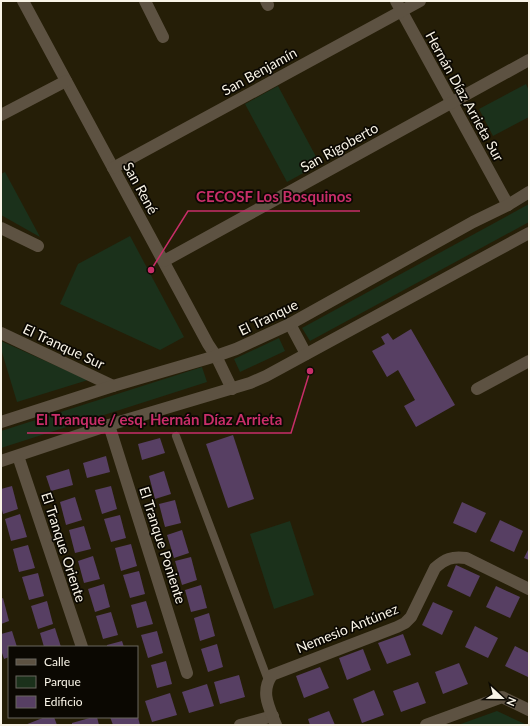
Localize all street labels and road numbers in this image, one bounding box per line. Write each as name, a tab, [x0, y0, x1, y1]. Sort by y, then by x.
street label: Hernán Díaz Arrieta Sur	[422, 28, 508, 164]
street label: San Benjamín	[219, 43, 299, 99]
street label: San Rigoberto	[297, 119, 381, 175]
street label: San René	[120, 159, 162, 217]
street label: El Tranque	[236, 295, 300, 339]
street label: El Tranque Sur	[21, 320, 107, 372]
street label: El Tranque Poniente	[136, 484, 190, 606]
street label: El Tranque Oriente	[38, 490, 90, 604]
street label: Nemesio Antúnez	[293, 600, 401, 656]

